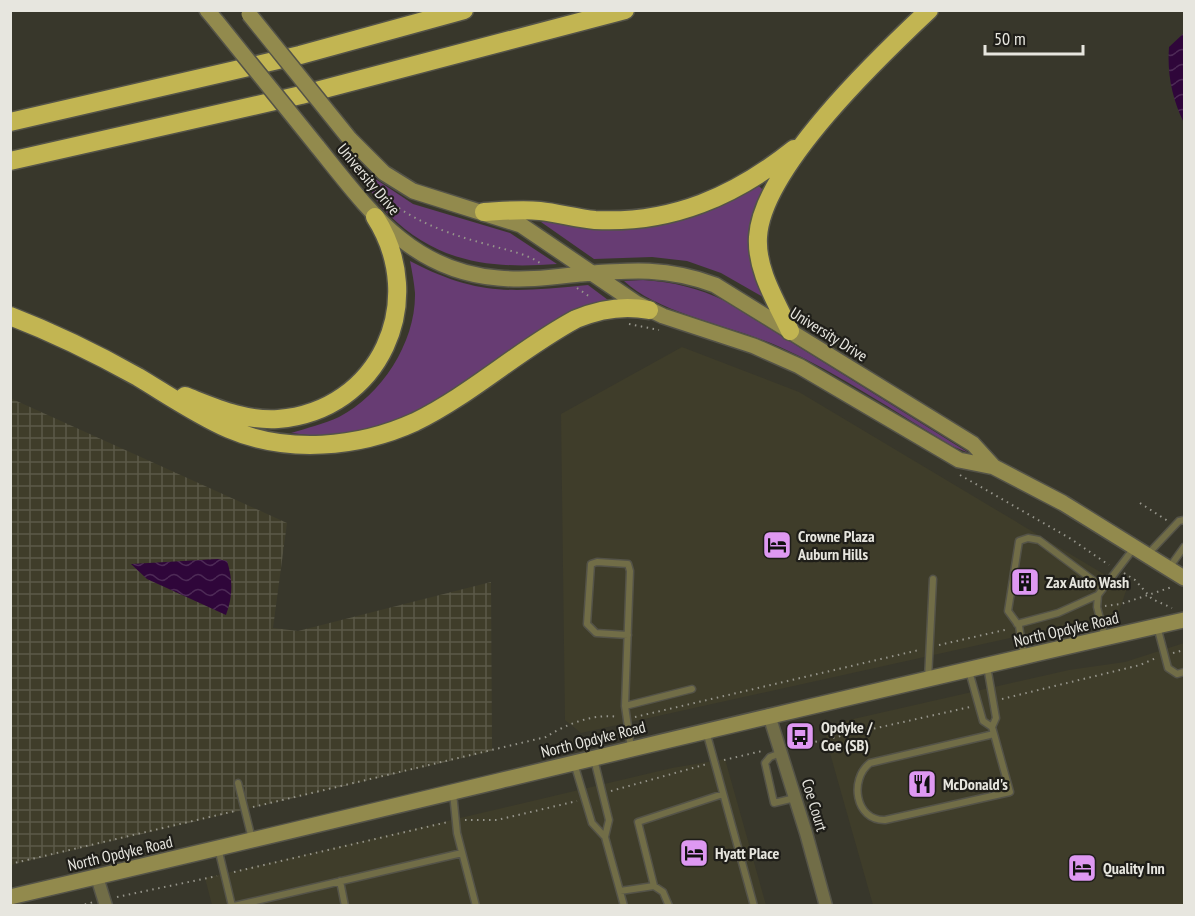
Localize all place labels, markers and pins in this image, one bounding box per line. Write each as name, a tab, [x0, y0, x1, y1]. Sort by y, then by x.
place label: Crowne Plaza Auburn Hills	[797, 526, 875, 564]
hotel icon: Crowne Plaza Auburn Hills	[761, 529, 793, 561]
building icon: Zax Auto Wash	[1009, 566, 1041, 598]
place label: Zax Auto Wash	[1046, 572, 1129, 592]
place label: Opdyke / Coe (SB)	[821, 717, 873, 755]
bus stop icon: Opdyke / Coe (SB)	[784, 720, 816, 752]
restaurant icon: McDonald's	[906, 768, 938, 800]
place label: McDonald's	[943, 774, 1008, 794]
hotel icon: Hyatt Place	[678, 837, 710, 869]
place label: Hyatt Place	[715, 843, 780, 863]
hotel icon: Quality Inn	[1066, 852, 1098, 884]
place label: Quality Inn	[1103, 858, 1165, 878]

